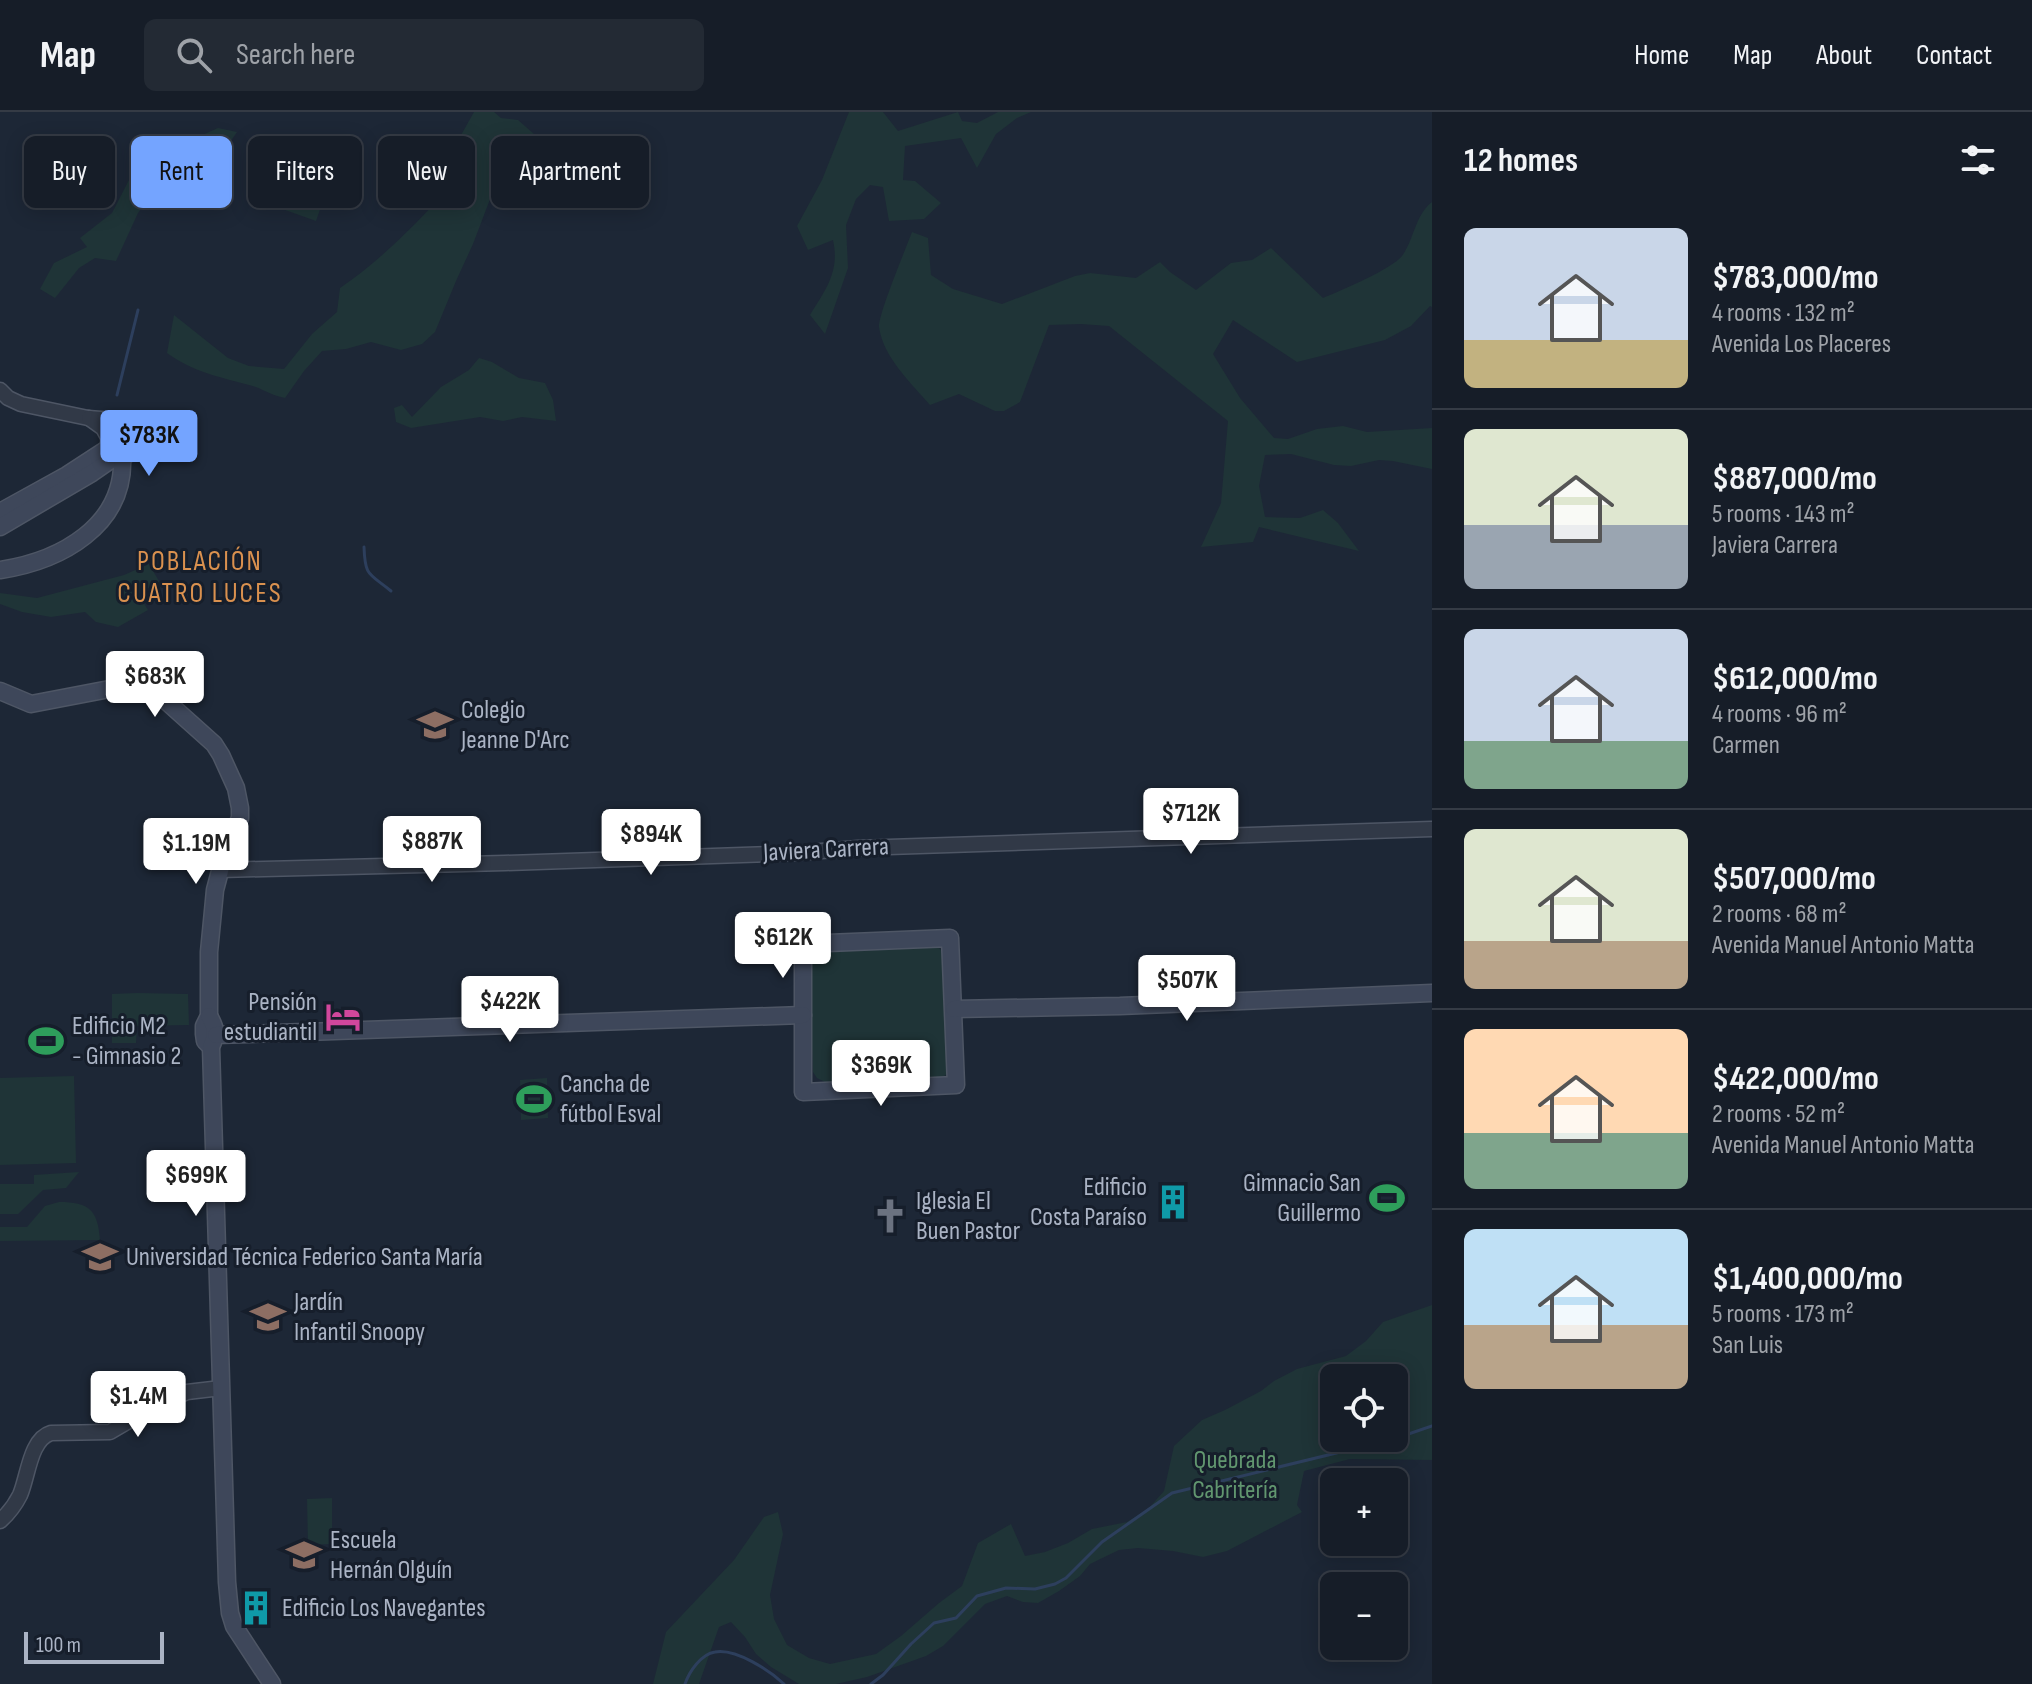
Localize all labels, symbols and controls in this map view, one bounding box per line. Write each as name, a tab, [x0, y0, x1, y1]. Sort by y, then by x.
search box	[144, 19, 704, 91]
text: Map	[40, 33, 96, 78]
icon: search	[172, 33, 216, 77]
text: Search here	[236, 37, 355, 73]
text: Home	[1634, 39, 1689, 72]
text: Map	[1733, 39, 1772, 72]
text: About	[1816, 39, 1872, 72]
text: Contact	[1916, 39, 1992, 72]
chip: Buy	[24, 136, 115, 208]
chip: Rent	[131, 136, 232, 208]
chip: Filters	[248, 136, 362, 208]
chip: New	[378, 136, 475, 208]
chip: Apartment	[491, 136, 649, 208]
icon: filters	[1956, 138, 2000, 182]
text: 12 homes	[1464, 140, 1578, 181]
text: $783,000/mo	[1712, 257, 1879, 298]
icon: home	[1528, 260, 1624, 356]
text: 4 rooms · 132 m²	[1712, 298, 1855, 329]
text: Avenida Los Placeres	[1712, 329, 1891, 360]
pin: $783K	[93, 410, 205, 478]
text: $783K	[118, 420, 180, 451]
text: $887,000/mo	[1712, 458, 1877, 499]
icon: home	[1528, 461, 1624, 557]
text: 5 rooms · 143 m²	[1712, 499, 1855, 530]
text: Javiera Carrera	[1712, 530, 1838, 561]
district label: POBLACIÓN CUATRO LUCES	[117, 545, 283, 610]
pin: $683K	[99, 651, 211, 719]
text: $612,000/mo	[1712, 658, 1878, 699]
text: $683K	[124, 661, 186, 692]
icon: home	[1528, 661, 1624, 757]
place label: Colegio Jeanne D'Arc	[460, 695, 570, 756]
text: 4 rooms · 96 m²	[1712, 699, 1847, 730]
school or university icon: Colegio Jeanne D'Arc	[416, 706, 454, 744]
text: Carmen	[1712, 730, 1780, 761]
pin: $712K	[1135, 788, 1247, 856]
text: $712K	[1161, 798, 1221, 829]
pin: $894K	[595, 809, 707, 877]
pin: $887K	[376, 816, 488, 884]
pin: $1.19M	[131, 818, 261, 886]
text: $894K	[620, 819, 682, 850]
text: $887K	[401, 826, 463, 857]
text: $1.19M	[161, 828, 231, 859]
street label: Javiera Carrera	[761, 831, 890, 869]
text: $507,000/mo	[1712, 858, 1876, 899]
icon: home	[1528, 861, 1624, 957]
text: 2 rooms · 68 m²	[1712, 899, 1847, 930]
pin: $612K	[727, 912, 839, 980]
text: $612K	[753, 922, 813, 953]
text: Avenida Manuel Antonio Matta	[1712, 930, 1974, 961]
pin: $507K	[1131, 955, 1243, 1023]
text: $507K	[1156, 965, 1218, 996]
pin: $422K	[454, 976, 566, 1044]
text: $422K	[479, 986, 541, 1017]
place label: Pensión estudiantil	[224, 987, 317, 1048]
hotel icon: Pensión estudiantil	[324, 998, 362, 1036]
place label: Edificio M2 - Gimnasio 2	[72, 1011, 181, 1072]
sports icon: Edificio M2 - Gimnasio 2	[27, 1022, 65, 1060]
pin: $369K	[825, 1040, 937, 1108]
text: $369K	[850, 1050, 912, 1081]
text: $422,000/mo	[1712, 1058, 1879, 1099]
icon: home	[1528, 1061, 1624, 1157]
place label: Cancha de fútbol Esval	[560, 1069, 661, 1130]
sports icon: Cancha de fútbol Esval	[515, 1080, 553, 1118]
text: 2 rooms · 52 m²	[1712, 1099, 1845, 1130]
text: Avenida Manuel Antonio Matta	[1712, 1130, 1974, 1161]
pin: $699K	[140, 1150, 252, 1218]
text: $699K	[165, 1160, 227, 1191]
place label: Gimnacio San Guillermo	[1243, 1168, 1361, 1229]
place label: Edificio Costa Paraíso	[1030, 1172, 1147, 1233]
sports icon: Gimnacio San Guillermo	[1368, 1179, 1406, 1217]
building icon: Edificio Costa Paraíso	[1154, 1183, 1192, 1221]
place label: Iglesia El Buen Pastor	[916, 1186, 1021, 1247]
church icon: Iglesia El Buen Pastor	[871, 1197, 909, 1235]
school or university icon: Universidad Técnica Federico Santa María	[81, 1238, 119, 1276]
place label: Universidad Técnica Federico Santa María	[126, 1242, 483, 1273]
text: $1,400,000/mo	[1712, 1258, 1903, 1299]
icon: home	[1528, 1261, 1624, 1357]
place label: Jardín Infantil Snoopy	[293, 1287, 425, 1348]
school or university icon: Jardín Infantil Snoopy	[249, 1298, 287, 1336]
text: 5 rooms · 173 m²	[1712, 1299, 1854, 1330]
text: San Luis	[1712, 1330, 1783, 1361]
map controls	[1320, 1364, 1408, 1660]
button: locate	[1320, 1364, 1408, 1452]
pin: $1.4M	[82, 1371, 194, 1439]
text: $1.4M	[109, 1381, 167, 1412]
park label: Quebrada Cabritería	[1192, 1445, 1278, 1506]
button: +	[1320, 1468, 1408, 1556]
place label: Escuela Hernán Olguín	[330, 1525, 452, 1586]
school or university icon: Escuela Hernán Olguín	[285, 1536, 323, 1574]
button: −	[1320, 1572, 1408, 1660]
building icon: Edificio Los Navegantes	[237, 1589, 275, 1627]
place label: Edificio Los Navegantes	[282, 1593, 486, 1624]
scale bar	[24, 1628, 164, 1664]
text: 100 m	[36, 1632, 81, 1659]

